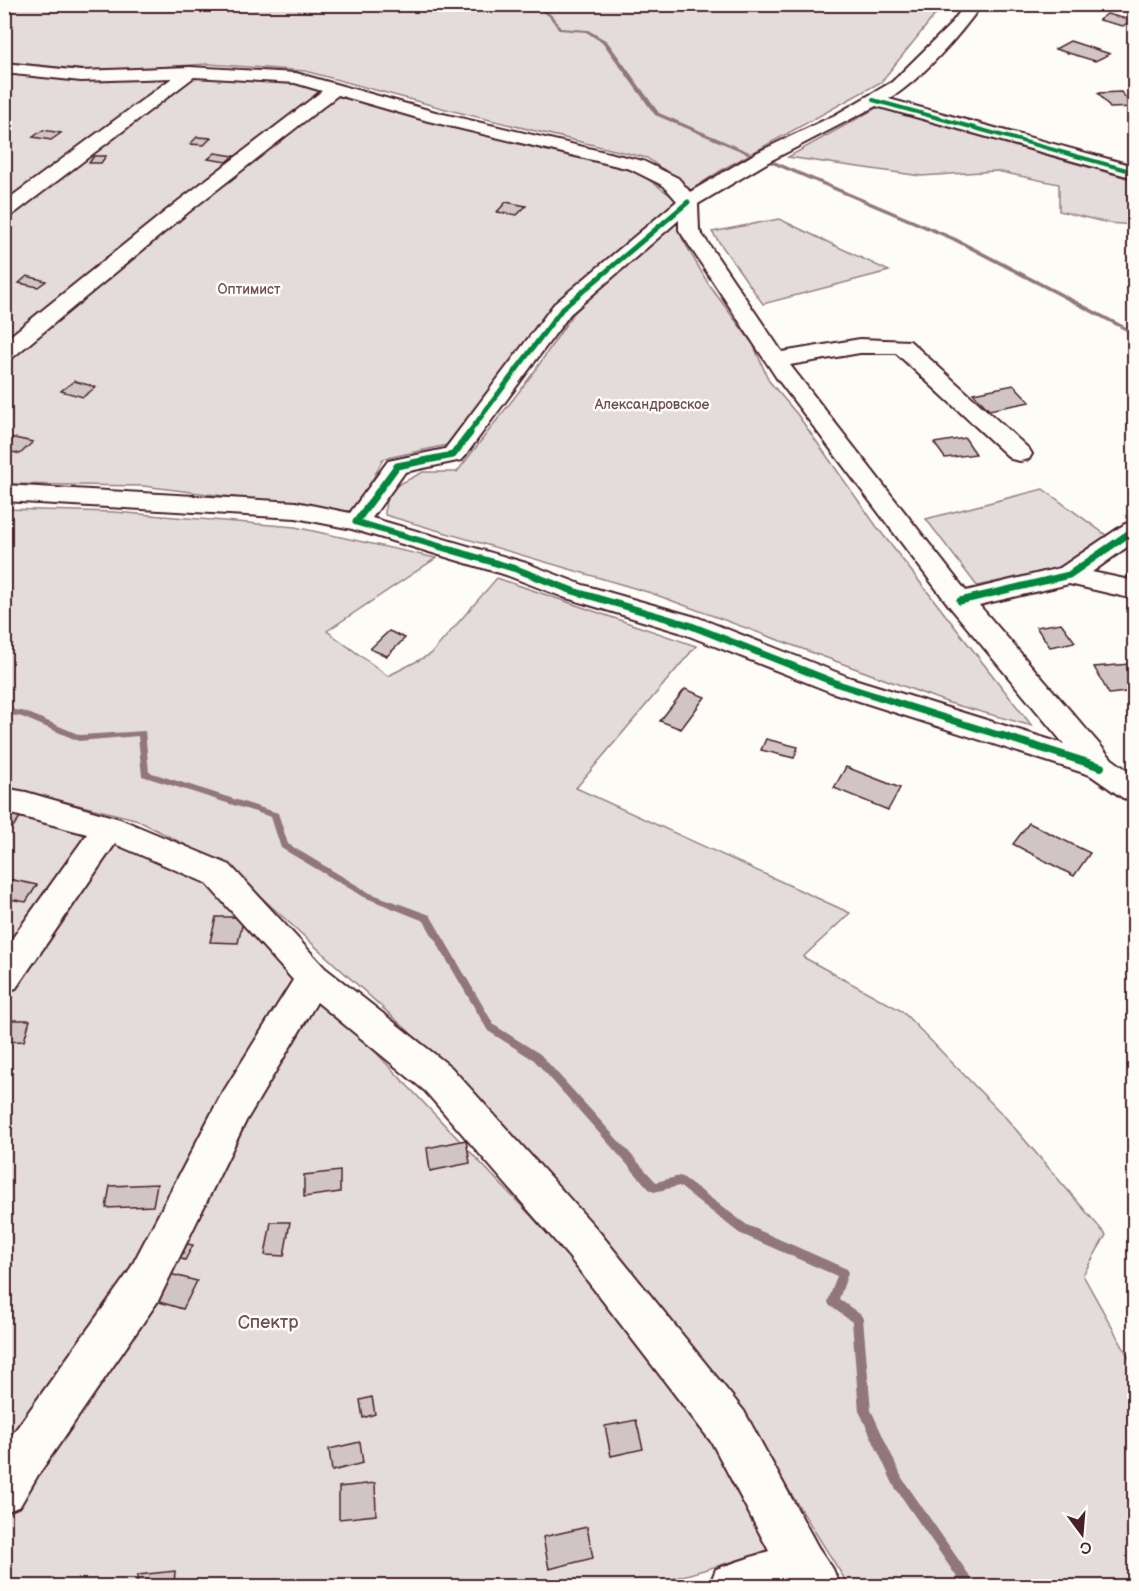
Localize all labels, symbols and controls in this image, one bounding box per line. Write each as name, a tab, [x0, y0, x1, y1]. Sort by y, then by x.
park label: Оптимист	[218, 281, 281, 298]
park label: Александровское	[594, 396, 710, 413]
park label: Спектр	[238, 1312, 298, 1333]
north arrow	[1052, 1504, 1112, 1564]
text: С	[1078, 1536, 1094, 1558]

